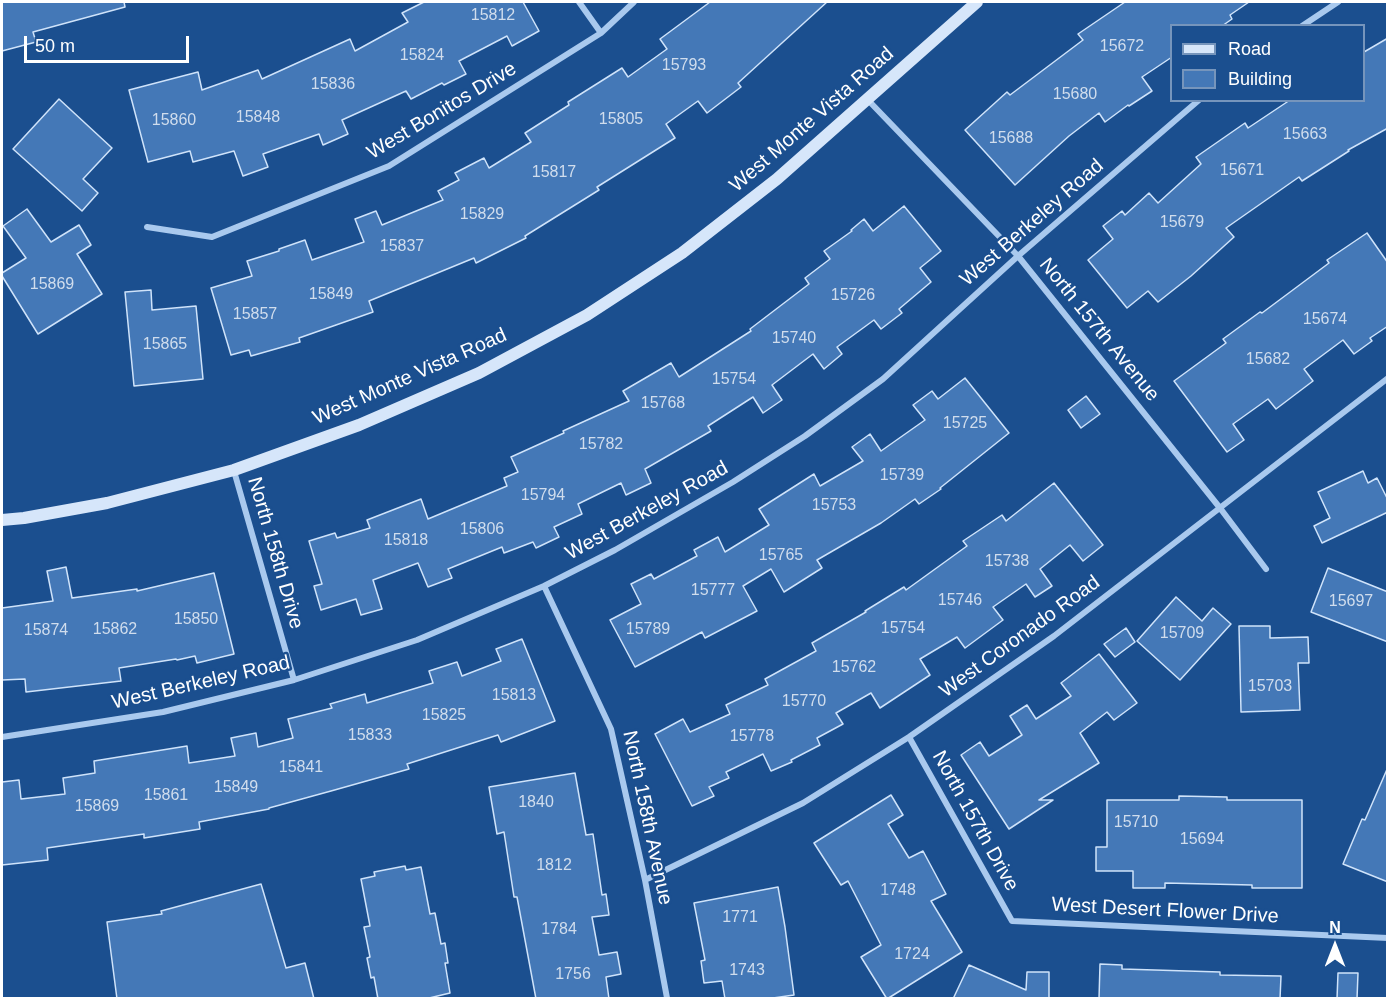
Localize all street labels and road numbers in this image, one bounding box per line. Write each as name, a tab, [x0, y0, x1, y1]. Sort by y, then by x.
street label: West Monte Vista Road	[725, 42, 899, 198]
street label: West Bonitos Drive	[363, 57, 521, 165]
street label: West Berkeley Road	[955, 154, 1109, 292]
street label: North 157th Avenue	[1034, 253, 1164, 407]
street label: West Monte Vista Road	[309, 323, 511, 431]
street label: West Berkeley Road	[562, 456, 732, 566]
street label: North 158th Drive	[242, 474, 308, 632]
street label: West Coronado Road	[935, 571, 1105, 703]
street label: West Berkeley Road	[110, 651, 292, 715]
street label: North 158th Avenue	[617, 729, 677, 907]
street label: North 157th Drive	[927, 747, 1023, 895]
street label: West Desert Flower Drive	[1051, 893, 1279, 929]

